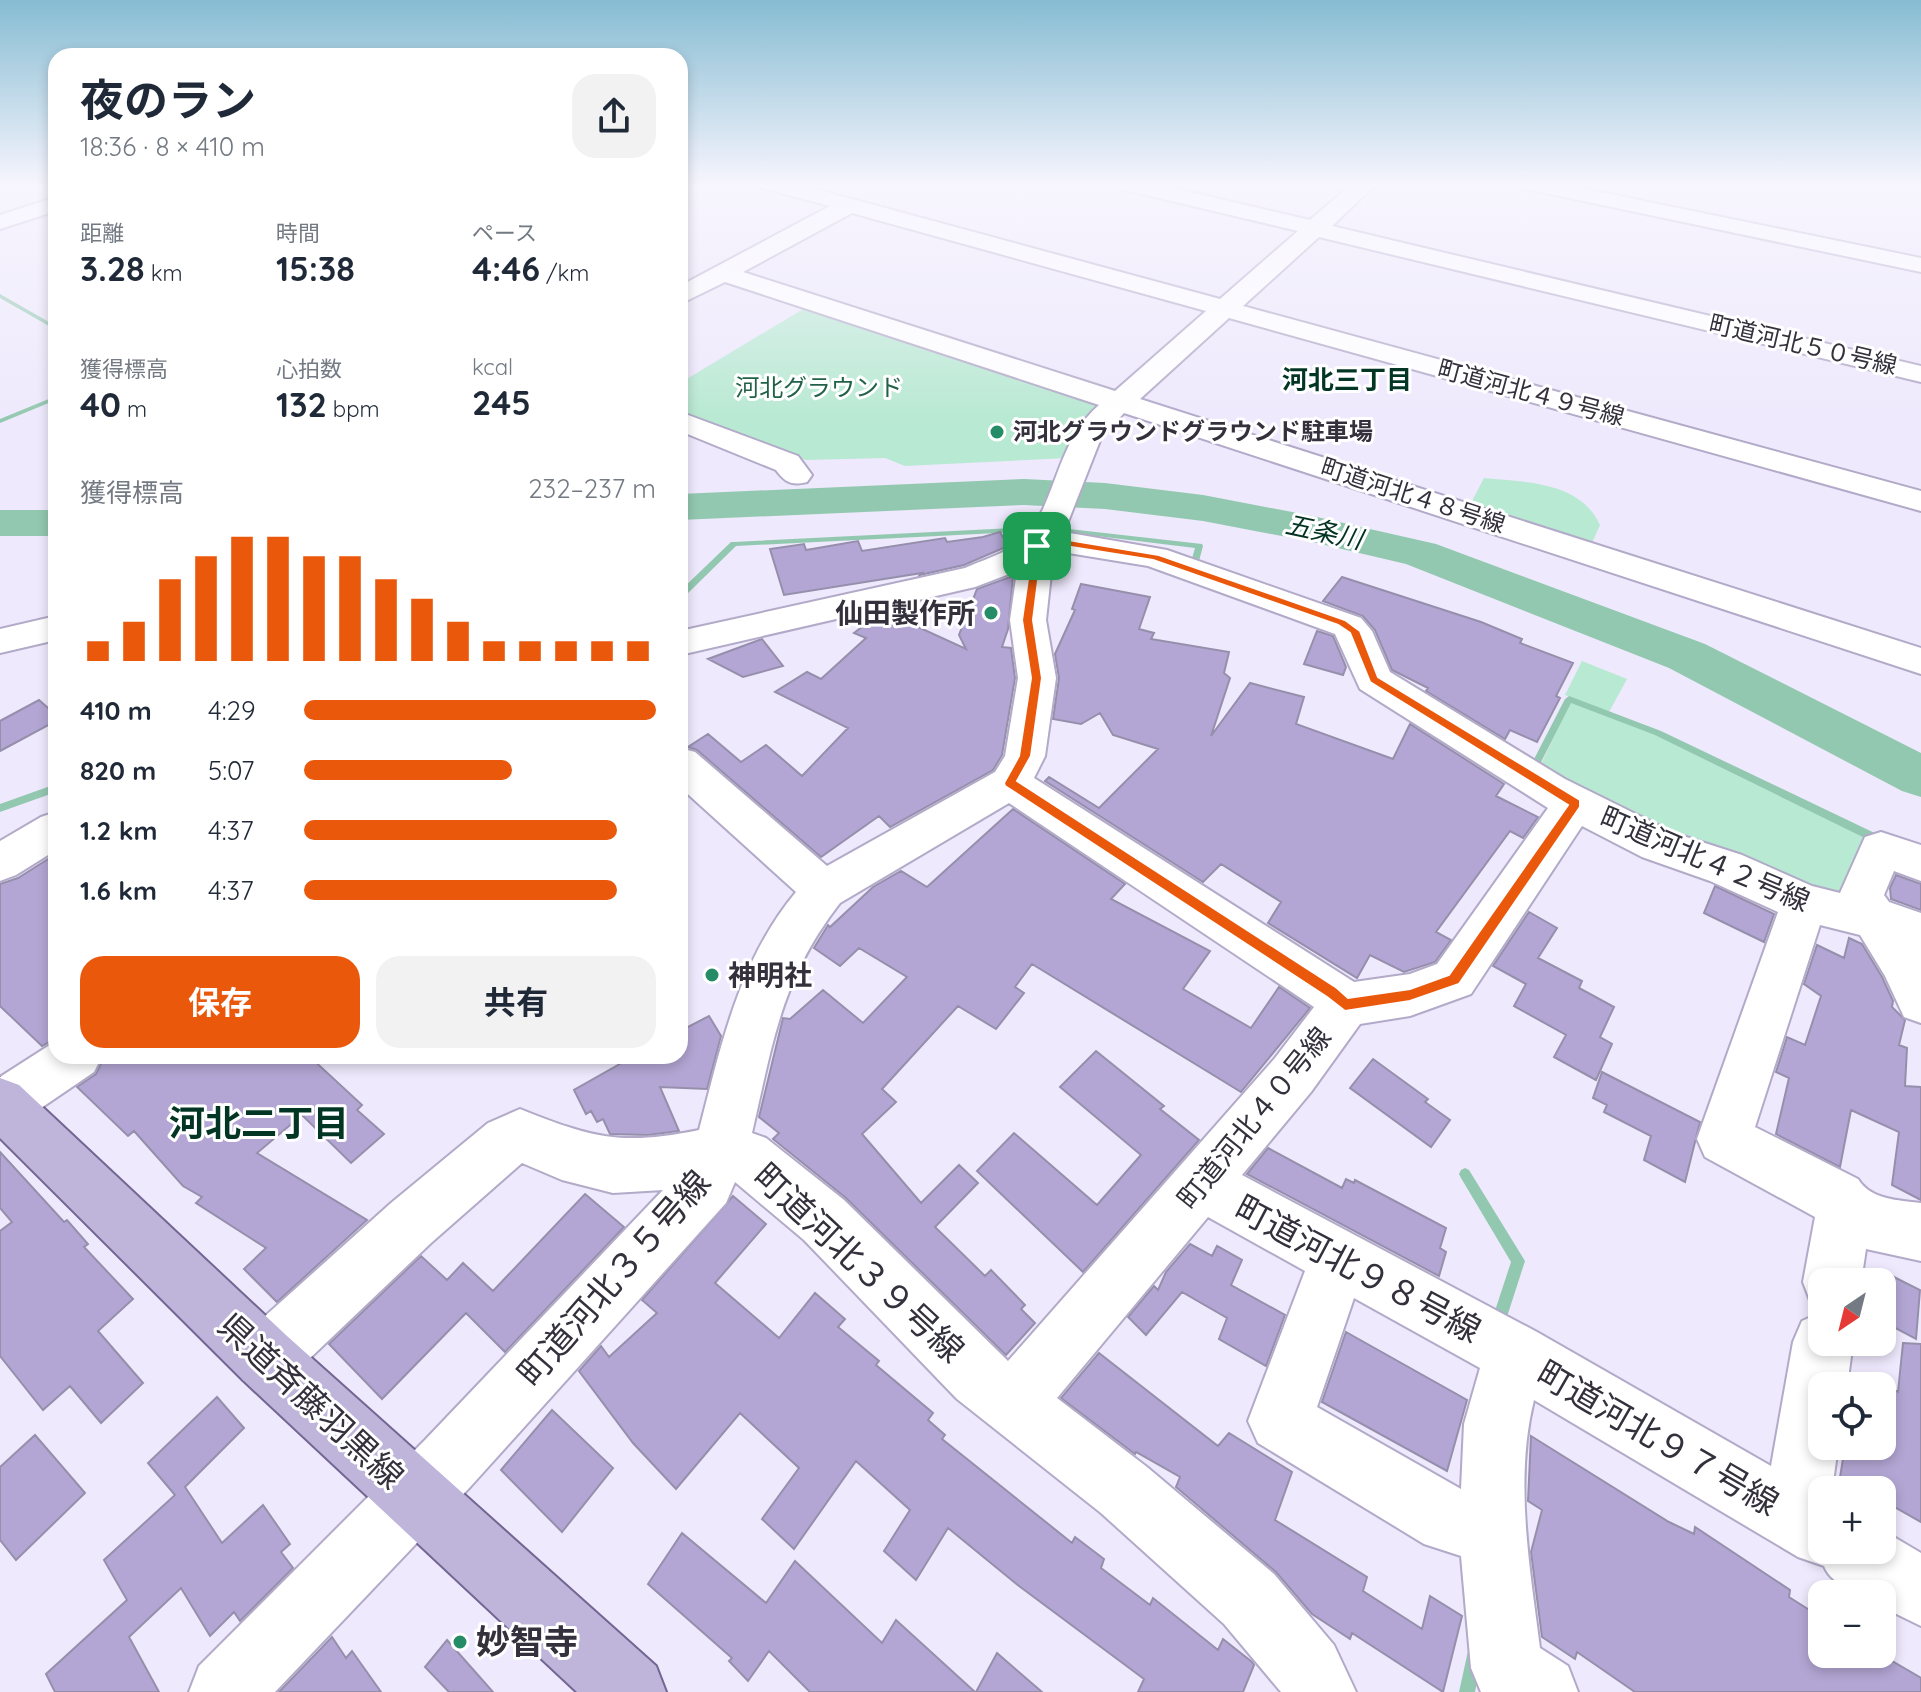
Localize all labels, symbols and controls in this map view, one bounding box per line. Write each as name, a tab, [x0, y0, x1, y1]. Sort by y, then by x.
text: 夜のラン	[80, 72, 256, 127]
button: share	[572, 74, 656, 158]
text: 18:36 · 8 × 410 m	[80, 130, 265, 163]
text: 距離	[80, 219, 124, 247]
text: 時間	[276, 219, 320, 247]
text: ペース	[472, 219, 537, 247]
text: 3.28	[80, 247, 145, 290]
text: 15:38	[276, 247, 355, 290]
text: 4:46	[472, 247, 540, 290]
text: km	[145, 259, 183, 287]
text: /km	[540, 259, 589, 287]
street label: 町道河北５０号線	[1706, 308, 1900, 380]
text: kcal	[472, 353, 513, 381]
street label: 町道河北４９号線	[1435, 353, 1628, 431]
text: 獲得標高	[80, 355, 168, 383]
text: 心拍数	[276, 355, 342, 383]
district label: 河北三丁目	[1282, 363, 1412, 396]
park label: 河北グラウンド	[735, 372, 903, 402]
text: 245	[472, 381, 531, 424]
text: 40	[80, 383, 121, 426]
text: 132	[276, 383, 327, 426]
text: m	[121, 395, 147, 423]
text: bpm	[327, 395, 380, 423]
place label: 河北グラウンドグラウンド駐車場	[1013, 416, 1373, 446]
marker: 河北グラウンドグラウンド駐車場	[988, 423, 1006, 441]
street label: 町道河北４８号線	[1317, 451, 1509, 539]
text: 232–237 m	[528, 472, 656, 505]
text: 獲得標高	[80, 476, 184, 509]
water label: 五条川	[1283, 507, 1369, 556]
pin	[1003, 512, 1071, 580]
icon: arrive	[1015, 524, 1059, 568]
place label: 仙田製作所	[835, 595, 975, 630]
marker: 仙田製作所	[982, 604, 1000, 622]
text: 410 m	[80, 694, 152, 727]
text: 4:29	[208, 694, 255, 727]
text: 820 m	[80, 754, 156, 787]
text: 5:07	[208, 754, 254, 787]
street label: 町道河北４２号線	[1595, 799, 1815, 918]
text: 1.2 km	[80, 814, 157, 847]
text: 4:37	[208, 814, 254, 847]
text: 1.6 km	[80, 874, 157, 907]
text: 4:37	[208, 874, 254, 907]
button: 保存	[80, 956, 360, 1048]
button: 共有	[376, 956, 656, 1048]
place label: 神明社	[728, 957, 812, 992]
marker: 神明社	[703, 966, 721, 984]
street label: 町道河北４０号線	[1170, 1020, 1338, 1216]
district label: 河北二丁目	[169, 1100, 349, 1145]
street label: 町道河北３９号線	[745, 1154, 973, 1371]
street label: 町道河北３５号線	[508, 1161, 719, 1394]
street label: 町道河北９８号線	[1228, 1186, 1488, 1351]
north arrow	[1808, 1268, 1896, 1356]
map controls	[1808, 1268, 1896, 1668]
street label: 県道斉藤羽黒線	[210, 1304, 413, 1498]
street label: 町道河北９７号線	[1530, 1351, 1787, 1524]
button: locate	[1808, 1372, 1896, 1460]
button: +	[1808, 1476, 1896, 1564]
button: −	[1808, 1580, 1896, 1668]
place label: 妙智寺	[476, 1620, 578, 1663]
marker: 妙智寺	[451, 1633, 469, 1651]

